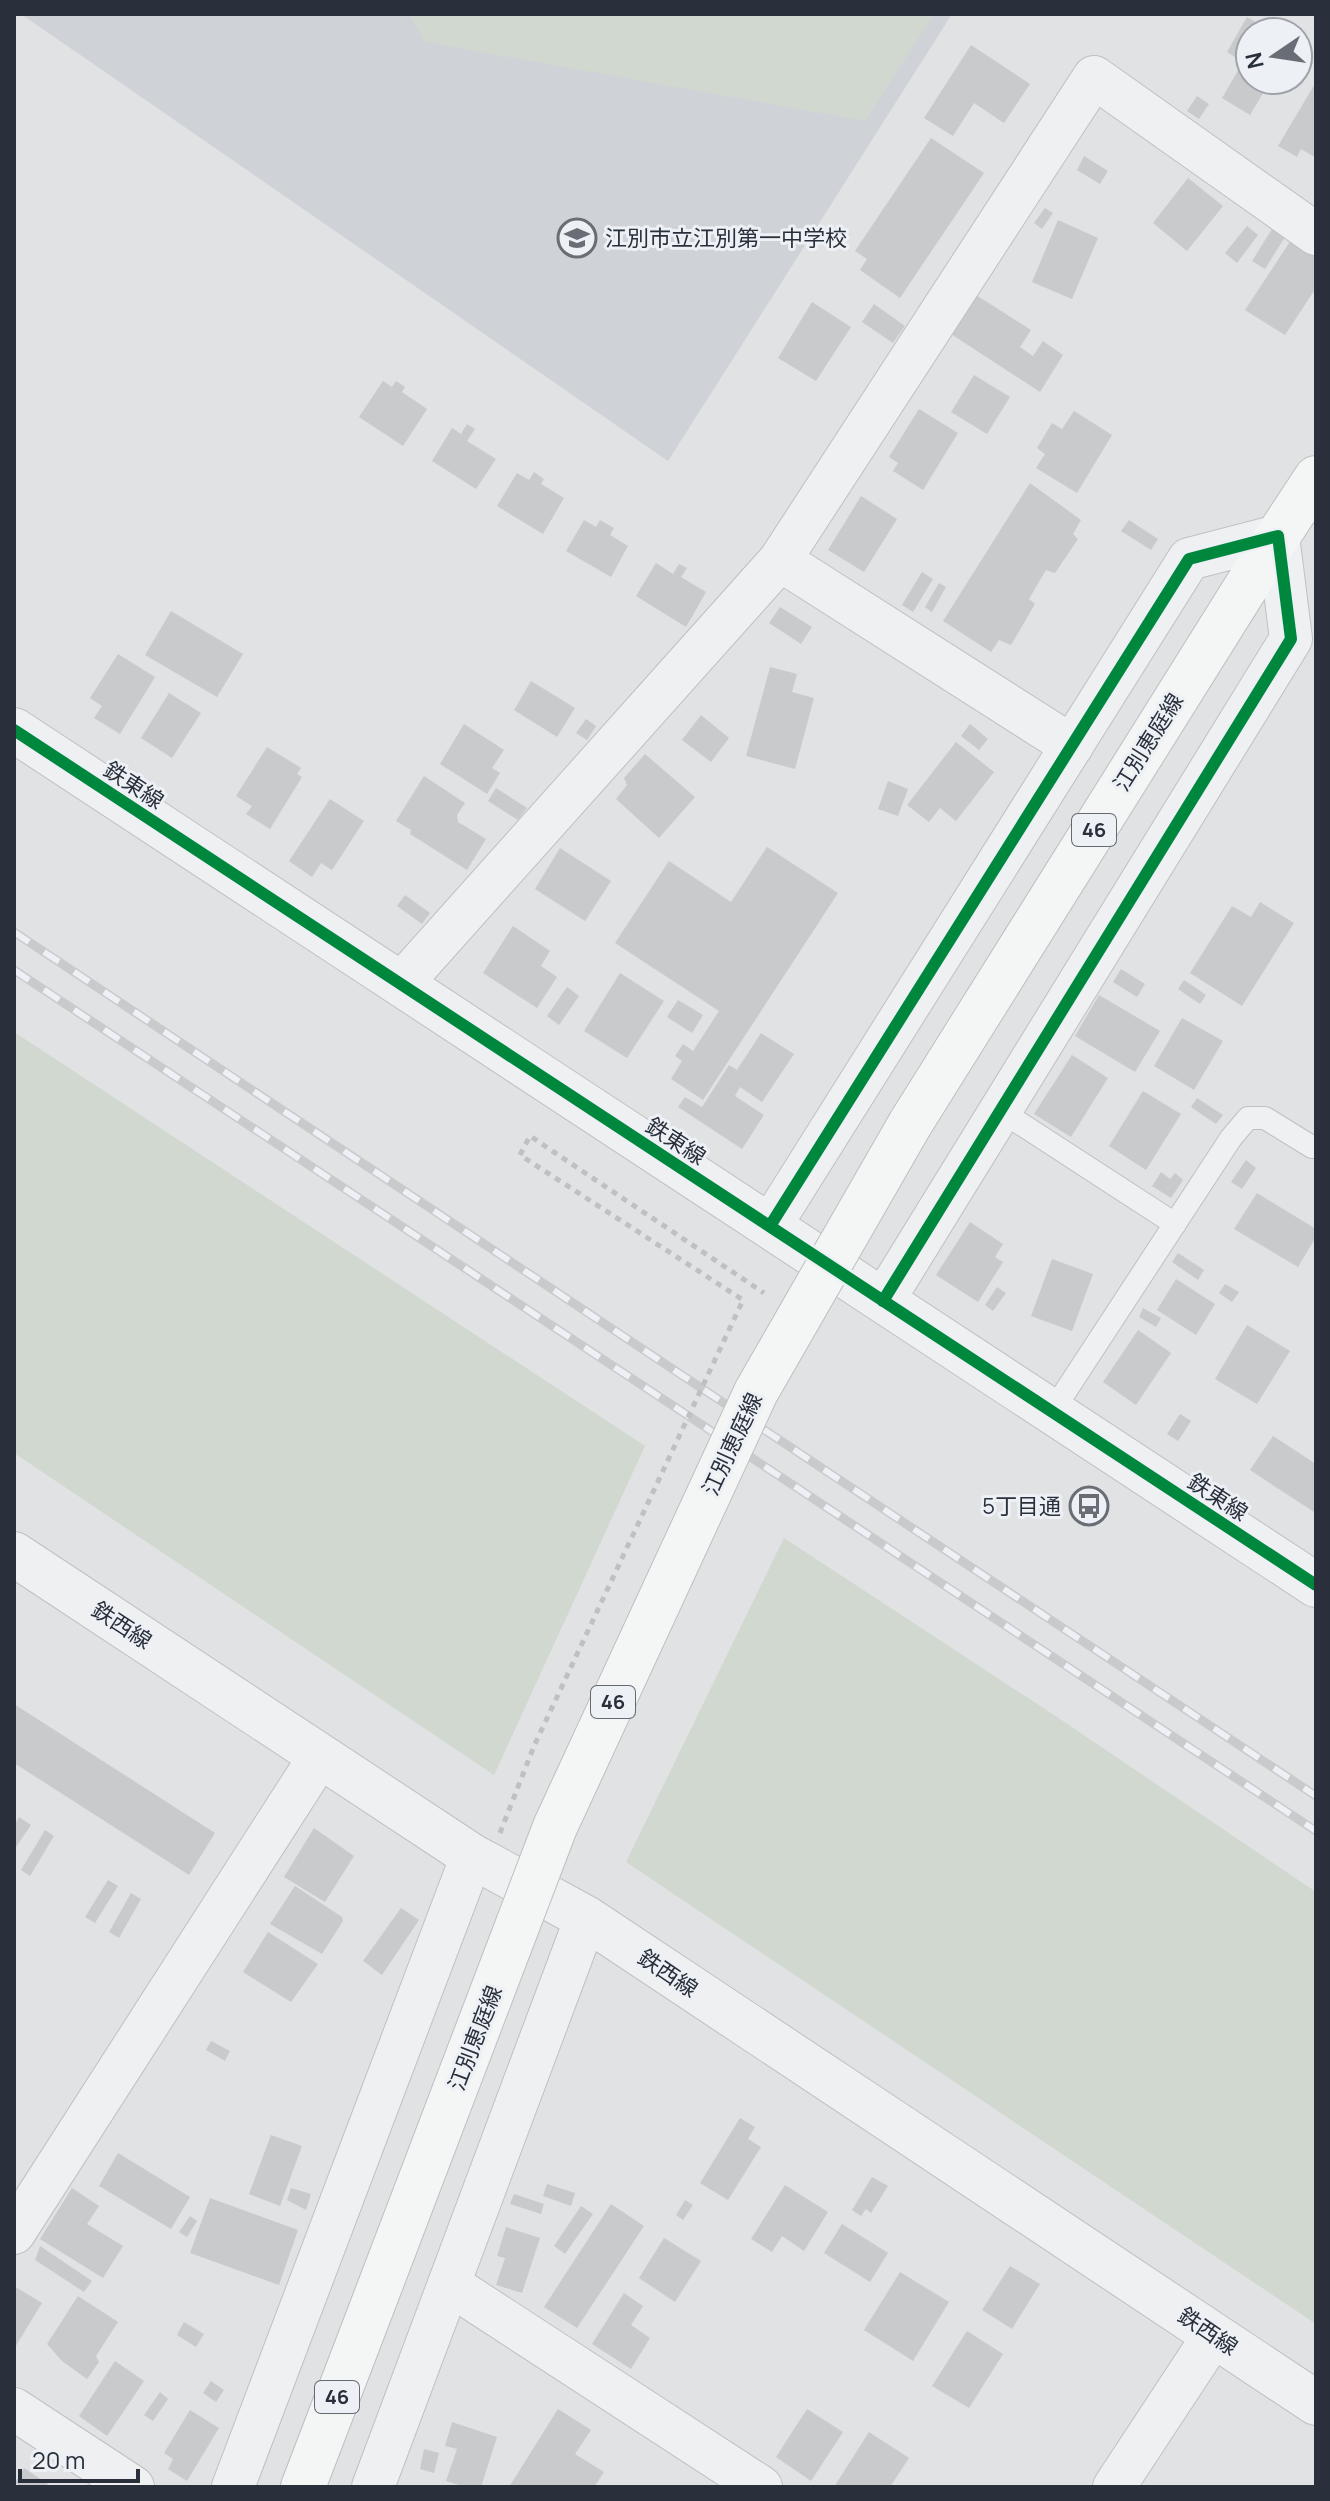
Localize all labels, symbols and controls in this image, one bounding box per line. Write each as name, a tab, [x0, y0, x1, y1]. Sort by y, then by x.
north arrow	[1234, 16, 1314, 96]
text: N	[1238, 49, 1271, 72]
school or university icon: 江別市立江別第一中学校	[556, 217, 598, 259]
place label: 江別市立江別第一中学校	[605, 223, 847, 253]
street label: 江別恵庭線	[1106, 687, 1190, 797]
street label: 鉄東線	[98, 754, 170, 816]
road number: 46	[1072, 814, 1116, 846]
street label: 鉄東線	[640, 1110, 712, 1172]
street label: 江別恵庭線	[695, 1388, 769, 1500]
street label: 鉄東線	[1182, 1466, 1254, 1528]
bus stop icon: 5丁目通	[1068, 1485, 1110, 1527]
place label: 5丁目通	[982, 1491, 1061, 1521]
street label: 鉄西線	[86, 1594, 158, 1656]
road number: 46	[591, 1686, 635, 1718]
street label: 鉄西線	[632, 1942, 704, 2004]
street label: 江別恵庭線	[441, 1981, 509, 2095]
street label: 鉄西線	[1172, 2300, 1244, 2362]
road number: 46	[315, 2381, 359, 2413]
scale bar	[20, 2433, 138, 2483]
text: 20 m	[32, 2443, 85, 2476]

